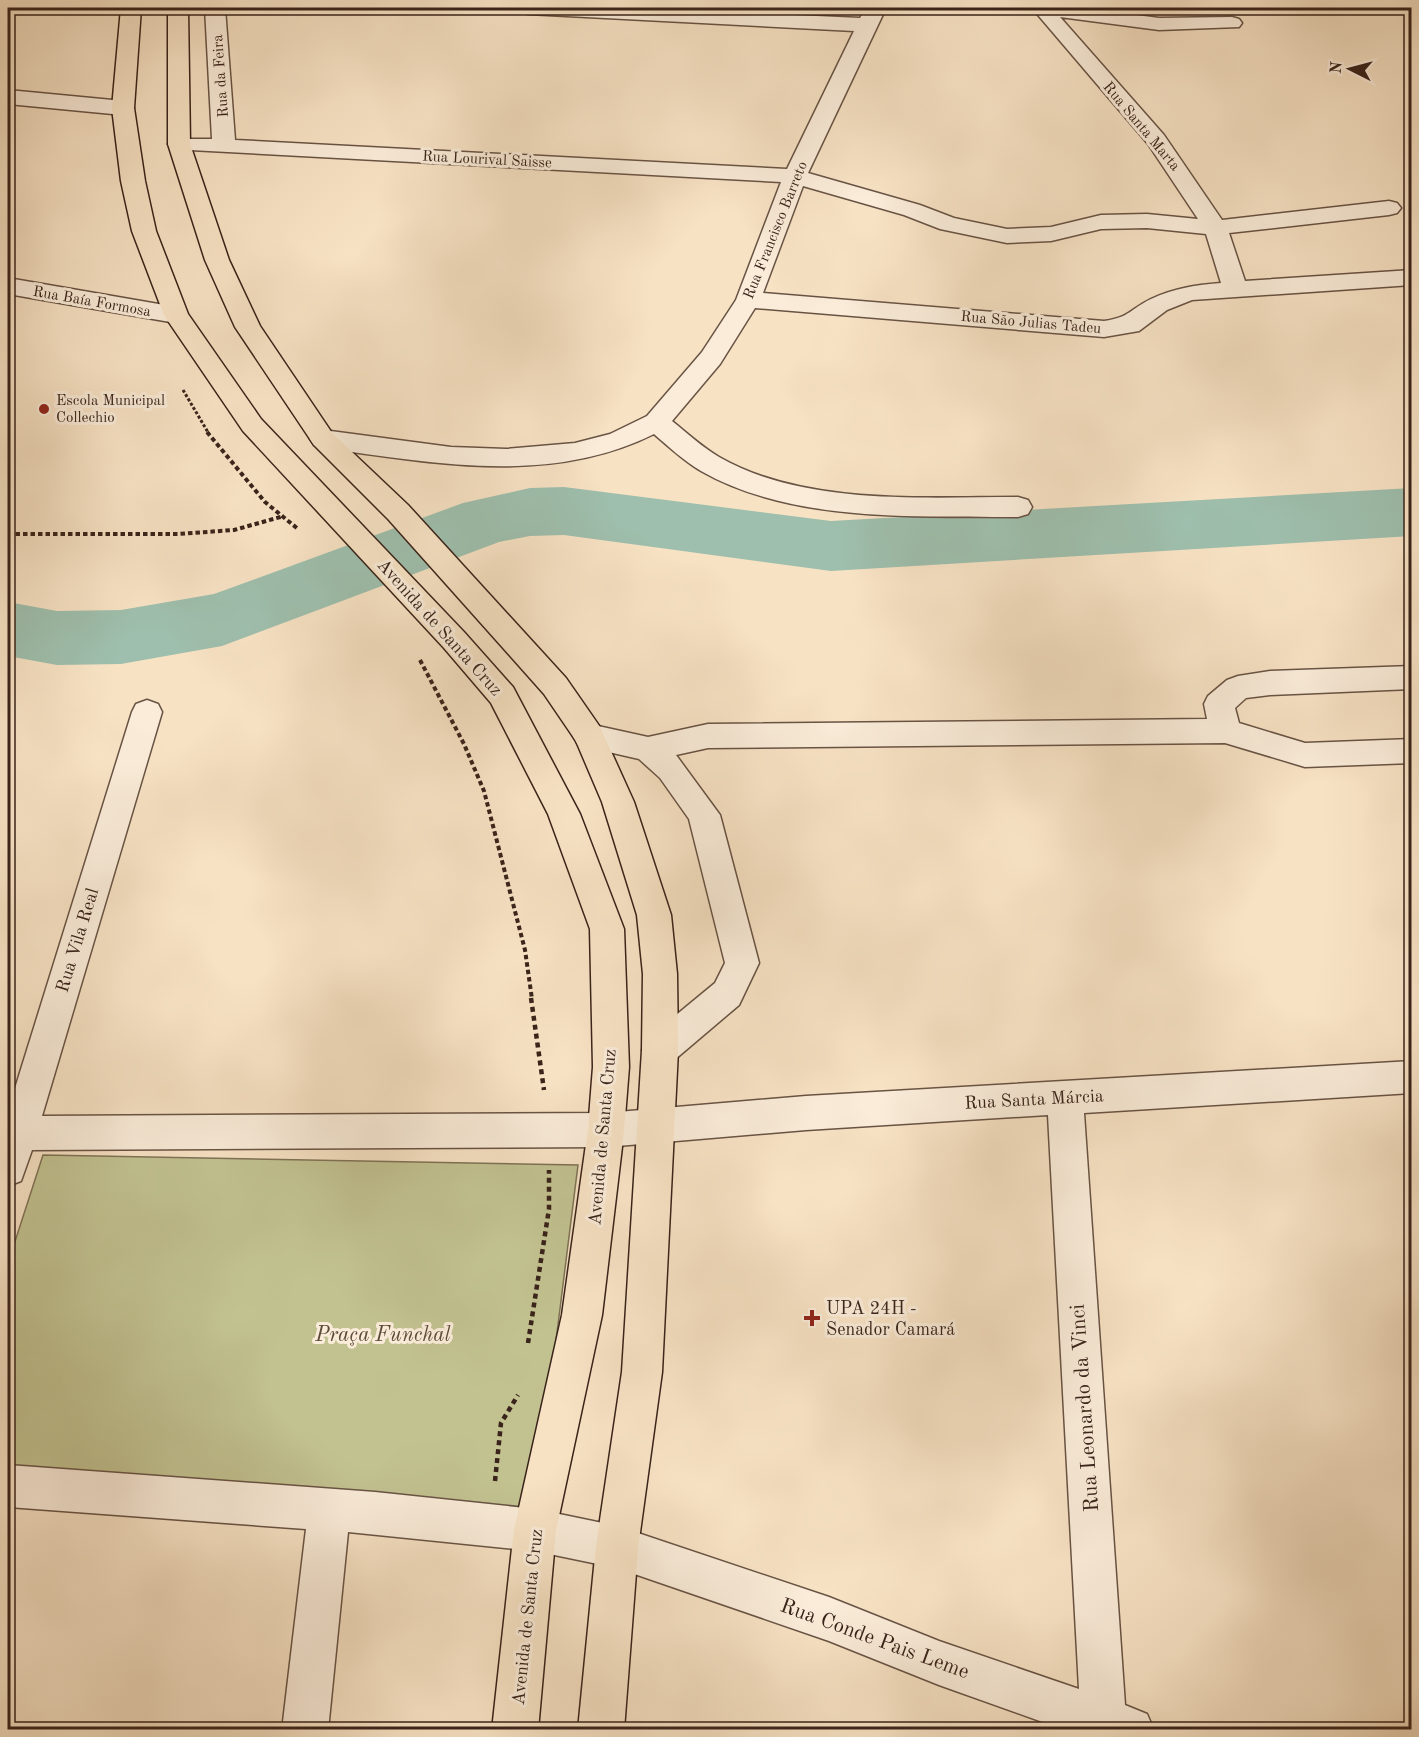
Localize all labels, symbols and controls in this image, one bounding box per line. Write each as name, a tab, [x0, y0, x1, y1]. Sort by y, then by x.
street label: Rua da Feira	[211, 33, 232, 118]
north arrow	[1320, 39, 1380, 99]
text: N	[1328, 60, 1346, 75]
street label: Rua Santa Marta	[1099, 80, 1183, 175]
street label: Rua Lourival Saisse	[422, 150, 552, 171]
street label: Rua Francisco Barreto	[742, 160, 811, 302]
street label: Rua Baía Formosa	[31, 285, 153, 320]
street label: Rua São Julias Tadeu	[960, 310, 1102, 337]
place label: Escola Municipal Collechio	[56, 394, 165, 426]
marker: Escola Municipal Collechio	[37, 402, 51, 416]
street label: Avenida de Santa Cruz	[373, 556, 505, 700]
street label: Rua Vila Real	[54, 886, 102, 995]
street label: Avenida de Santa Cruz	[586, 1048, 620, 1226]
street label: Rua Santa Márcia	[964, 1087, 1104, 1113]
place label: UPA 24H - Senador Camará	[826, 1300, 955, 1339]
street label: Rua Leonardo da Vinci	[1068, 1303, 1103, 1513]
marker: UPA 24H - Senador Camará	[803, 1309, 821, 1327]
park label: Praça Funchal	[314, 1325, 451, 1346]
street label: Avenida de Santa Cruz	[510, 1528, 546, 1706]
street label: Rua Conde Pais Leme	[777, 1595, 972, 1683]

